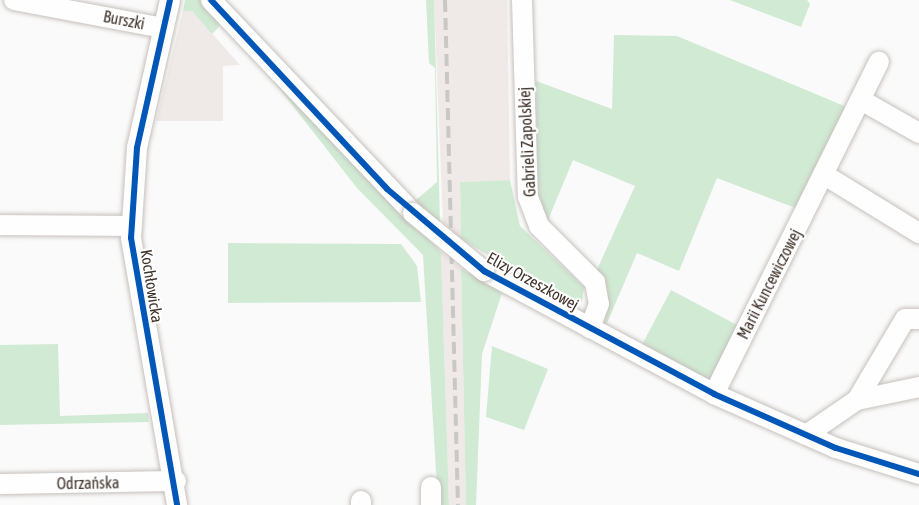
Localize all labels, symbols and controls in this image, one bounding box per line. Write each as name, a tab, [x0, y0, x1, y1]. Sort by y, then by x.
street label: Burszki	[102, 7, 146, 33]
street label: Gabrieli Zapolskiej	[515, 87, 539, 197]
street label: Marii Kuncewiczowej	[733, 226, 805, 342]
street label: Kochłowicka	[137, 248, 167, 324]
street label: Elizy Orzeszkowej	[484, 248, 582, 314]
street label: Odrzańska	[56, 473, 120, 493]

